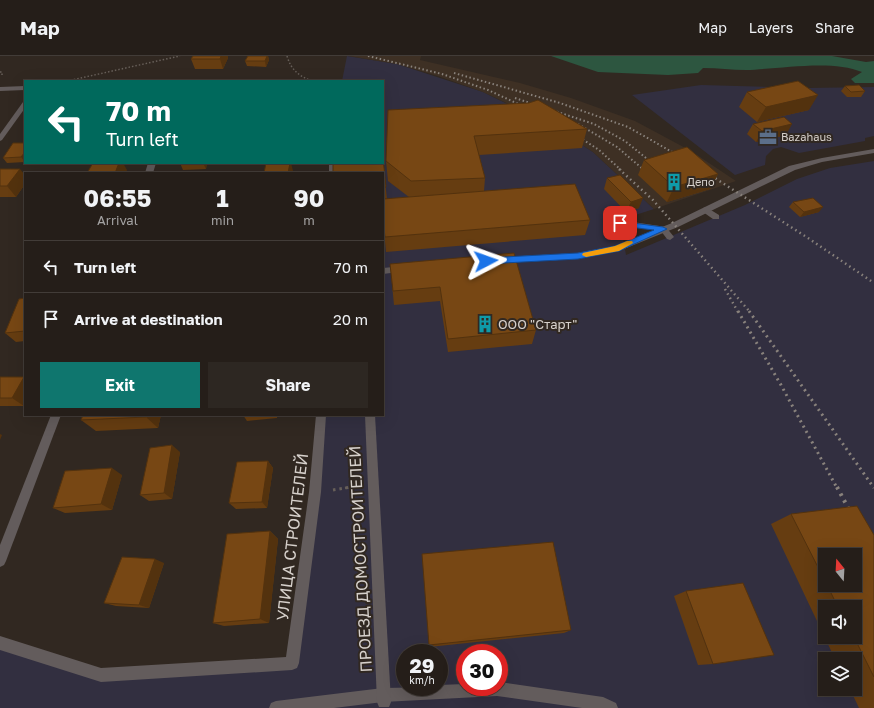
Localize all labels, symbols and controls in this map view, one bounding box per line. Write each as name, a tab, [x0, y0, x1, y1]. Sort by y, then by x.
text: Map	[20, 16, 60, 39]
text: Map	[698, 19, 727, 36]
text: Layers	[749, 19, 793, 36]
text: Share	[815, 19, 854, 36]
text: 70 m	[106, 94, 171, 127]
icon: left	[40, 96, 92, 148]
office icon: Bazahaus	[758, 127, 778, 147]
text: Turn left	[106, 128, 179, 150]
place label: Bazahaus	[781, 130, 832, 143]
building icon: Депо	[664, 172, 684, 192]
place label: Депо	[687, 175, 715, 188]
text: 06:55	[84, 183, 151, 212]
text: 1	[216, 183, 229, 212]
text: 90	[294, 183, 324, 212]
pin	[603, 206, 637, 240]
text: Arrival	[97, 212, 138, 228]
text: min	[211, 212, 234, 228]
text: m	[303, 212, 315, 228]
icon: arrive	[609, 212, 631, 234]
position arrow	[465, 240, 507, 282]
icon: left	[40, 256, 62, 278]
text: Turn left	[74, 258, 136, 276]
text: 70 m	[334, 258, 368, 276]
icon: arrive	[40, 308, 62, 330]
text: Arrive at destination	[74, 310, 223, 328]
text: 20 m	[333, 310, 368, 328]
building icon: ООО "Старт"	[475, 314, 495, 334]
place label: ООО "Старт"	[498, 316, 577, 332]
button: Exit	[40, 362, 200, 408]
button: Share	[208, 362, 368, 408]
street label: ПРОЕЗД ДОМОСТРОИТЕЛЕЙ	[344, 445, 376, 673]
street label: УЛИЦА СТРОИТЕЛЕЙ	[272, 452, 312, 622]
north arrow	[818, 548, 862, 592]
map controls	[818, 548, 862, 696]
button: sound	[818, 600, 862, 644]
speed limit sign: 30	[456, 644, 508, 696]
button: layers	[818, 652, 862, 696]
text: 29	[410, 653, 434, 677]
text: km/h	[409, 674, 435, 686]

